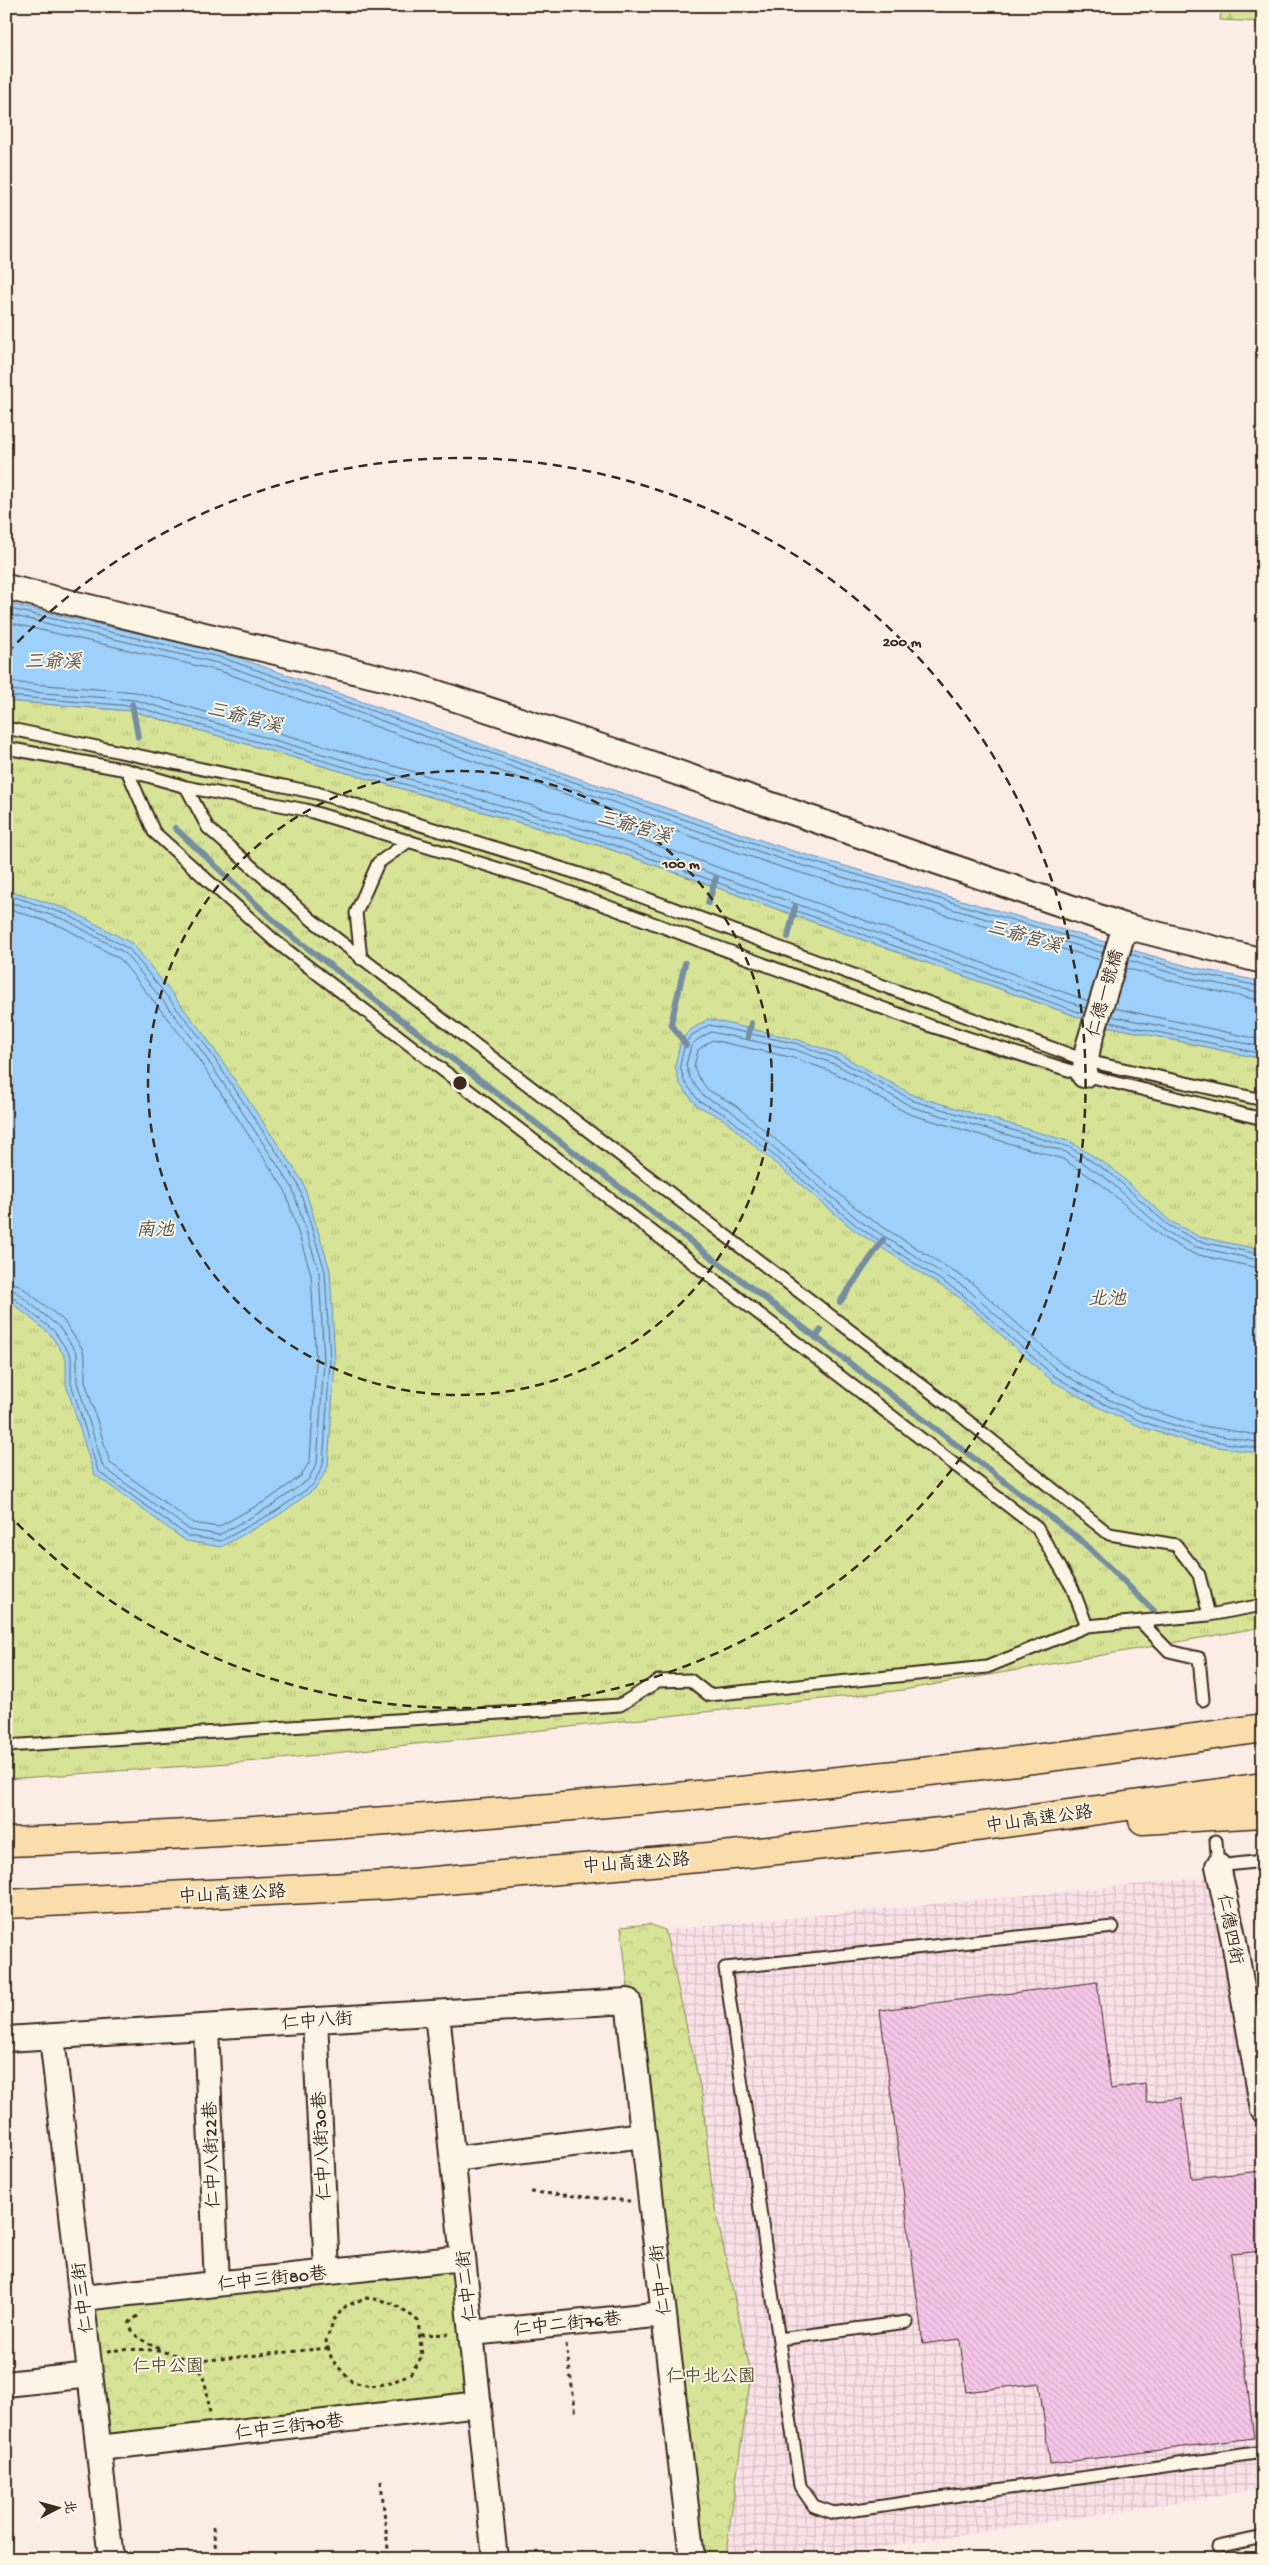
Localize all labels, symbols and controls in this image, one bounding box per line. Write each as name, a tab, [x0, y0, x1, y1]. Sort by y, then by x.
text: 200 m	[883, 634, 922, 652]
water label: 三爺溪	[24, 651, 82, 675]
water label: 三爺宮溪	[204, 698, 285, 740]
water label: 三爺宮溪	[594, 806, 675, 850]
text: 100 m	[661, 856, 700, 874]
water label: 三爺宮溪	[984, 916, 1065, 960]
street label: 仁德一號橋	[1083, 947, 1129, 1040]
centre of rings	[451, 1074, 469, 1092]
water label: 南池	[136, 1219, 175, 1243]
water label: 北池	[1088, 1288, 1127, 1312]
street label: 中山高速公路	[984, 1802, 1094, 1838]
street label: 中山高速公路	[582, 1849, 691, 1879]
street label: 中山高速公路	[178, 1881, 287, 1909]
street label: 仁德四街	[1211, 1892, 1247, 1967]
street label: 仁中八街	[280, 2009, 354, 2035]
street label: 仁中八街30巷	[309, 2091, 337, 2201]
street label: 仁中八街22巷	[200, 2101, 226, 2209]
street label: 仁中一街	[647, 2243, 677, 2317]
street label: 仁中二街	[453, 2249, 483, 2323]
street label: 仁中三街	[69, 2261, 99, 2335]
street label: 仁中三街80巷	[216, 2263, 328, 2297]
street label: 仁中二街76巷	[512, 2308, 622, 2342]
park label: 仁中公園	[132, 2356, 204, 2378]
park label: 仁中北公園	[666, 2366, 756, 2388]
street label: 仁中三街70巷	[234, 2410, 345, 2446]
north arrow	[32, 2482, 82, 2532]
text: 北	[59, 2499, 78, 2515]

